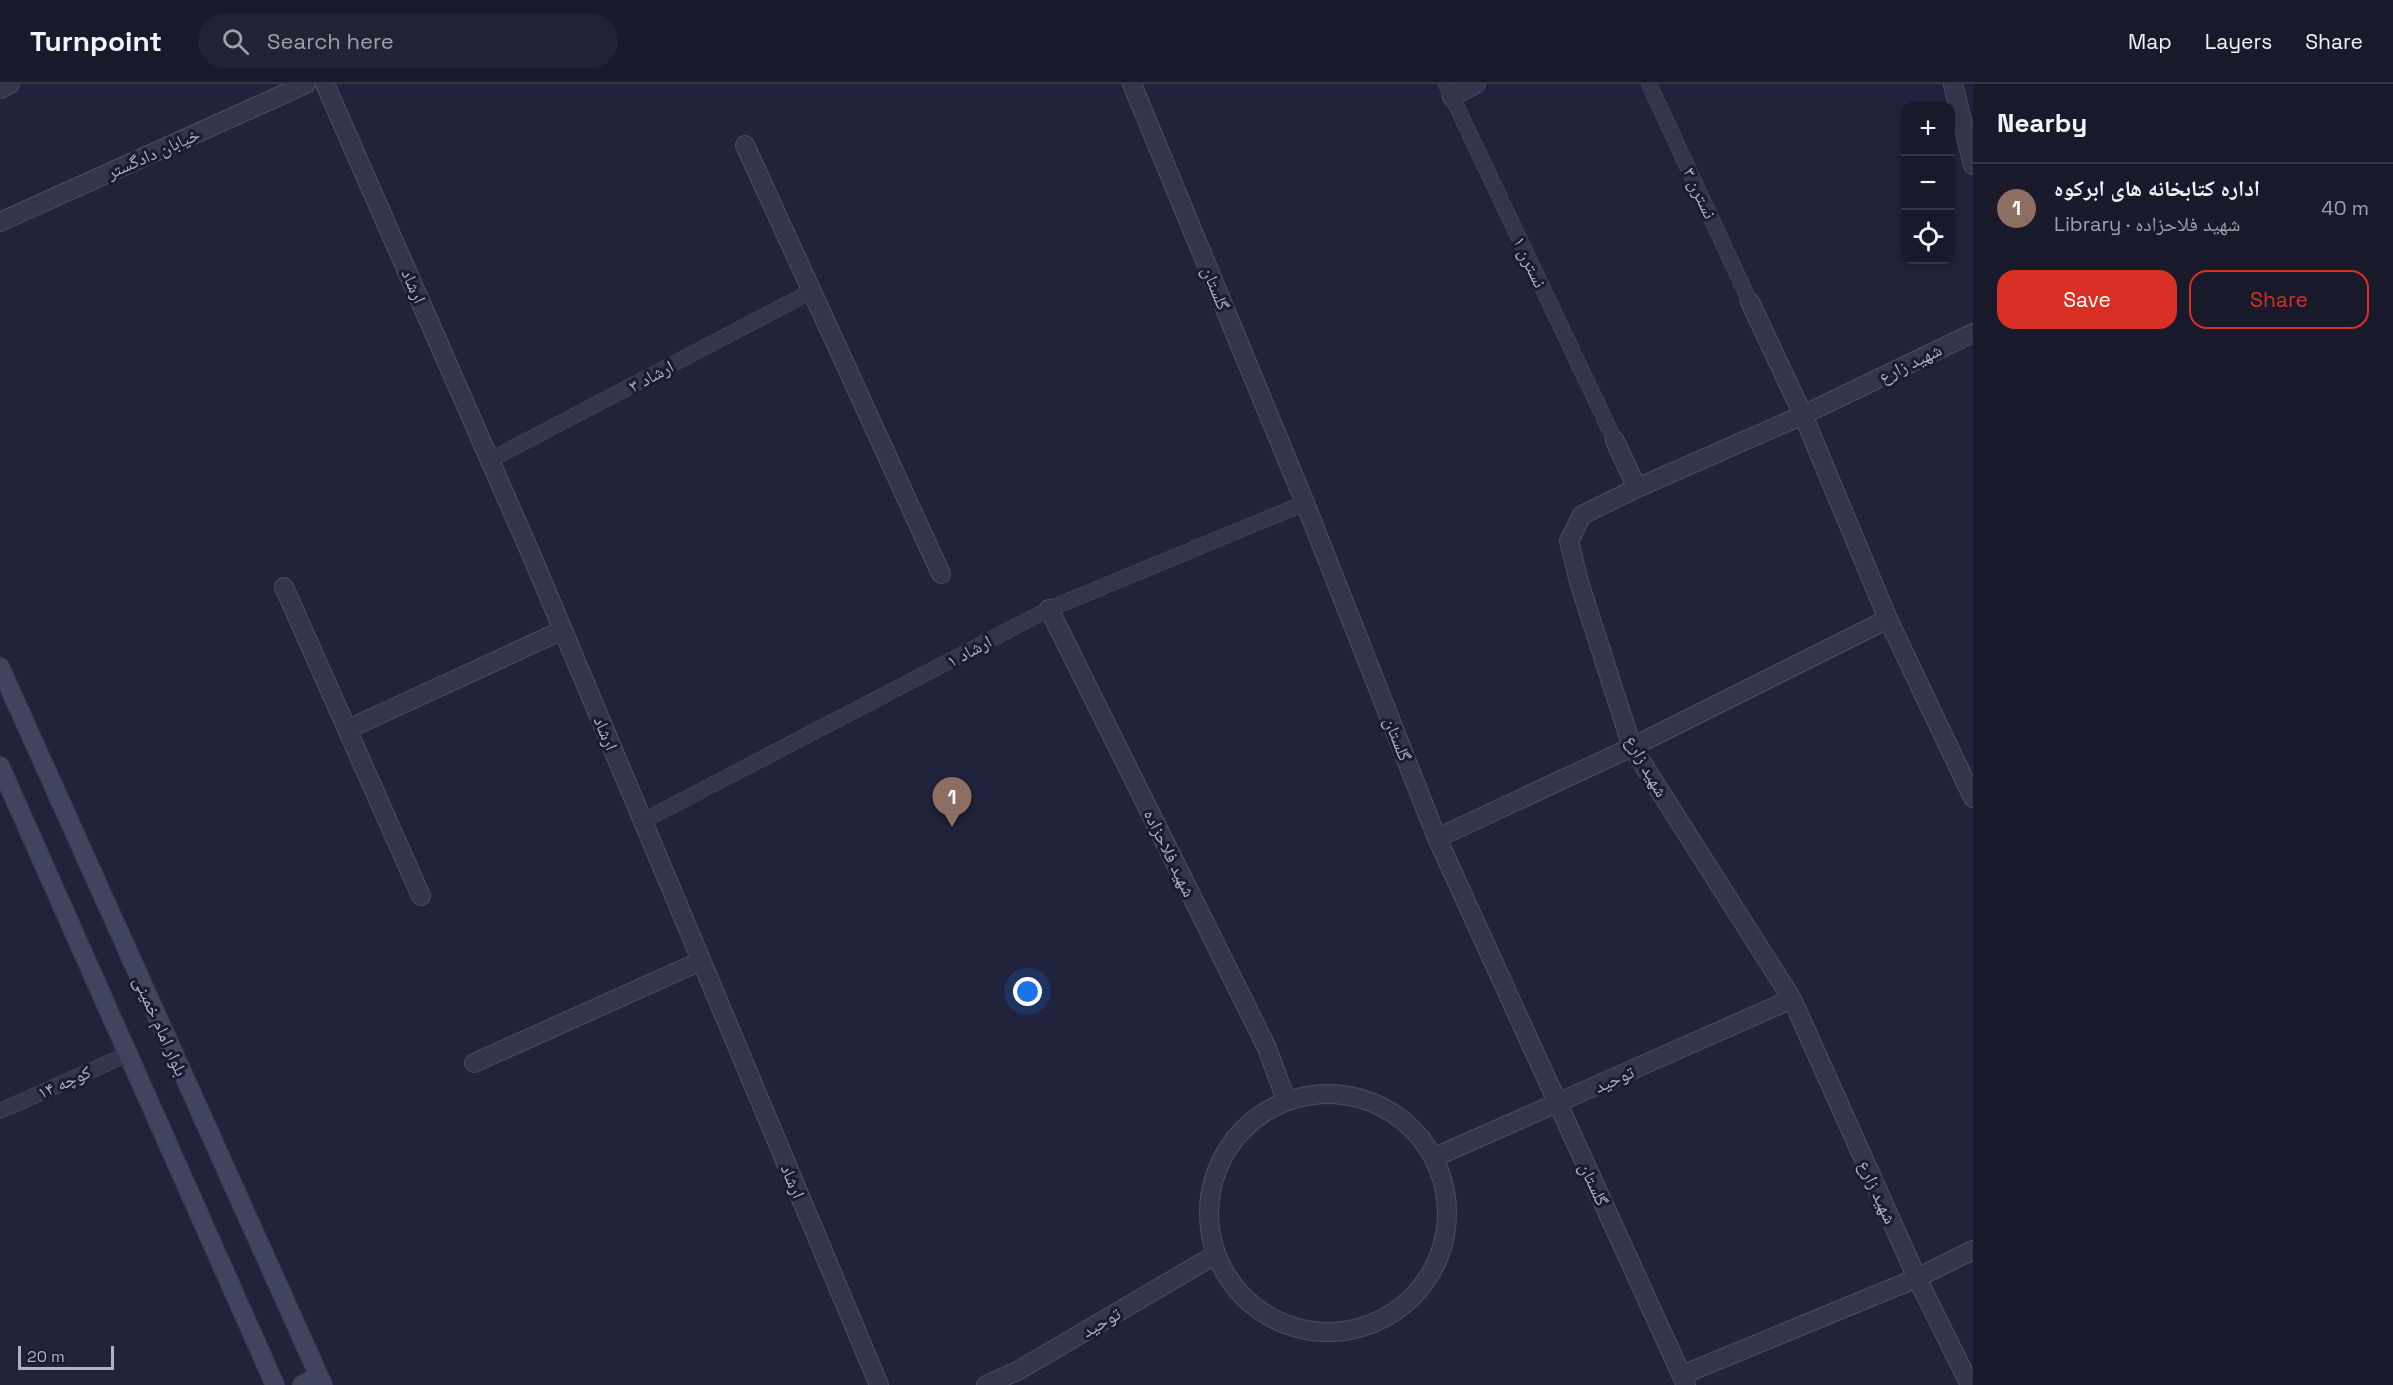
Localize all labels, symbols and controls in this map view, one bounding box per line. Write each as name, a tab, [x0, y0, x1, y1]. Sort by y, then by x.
search box	[198, 14, 618, 68]
text: Turnpoint	[30, 23, 162, 59]
icon: search	[219, 25, 252, 58]
text: Search here	[267, 27, 394, 55]
text: Map	[2128, 28, 2172, 55]
text: Layers	[2205, 28, 2272, 55]
text: Share	[2305, 28, 2363, 55]
map controls	[1901, 102, 1955, 264]
button: +	[1901, 102, 1955, 156]
text: Nearby	[1997, 106, 2087, 140]
street label: خیابان دادگستر	[102, 122, 203, 184]
button: −	[1901, 156, 1955, 210]
street label: نسترن ۳	[1678, 164, 1722, 222]
text: اداره کتابخانه های ابرکوه	[2054, 174, 2260, 202]
text: 1	[2012, 195, 2021, 221]
text: 40 m	[2321, 195, 2369, 221]
button: locate	[1901, 210, 1955, 264]
text: Library · شهید فلاحزاده	[2054, 211, 2240, 237]
street label: نسترن ۱	[1508, 233, 1552, 291]
street label: گلستان	[1197, 263, 1235, 314]
street label: ارشاد	[396, 265, 432, 307]
button: Save	[1997, 270, 2177, 329]
button: Share	[2189, 270, 2369, 329]
street label: شهید زارع	[1875, 338, 1945, 388]
street label: ارشاد ۳	[624, 355, 678, 397]
street label: ارشاد ۱	[942, 630, 996, 672]
street label: ارشاد	[589, 712, 623, 754]
street label: گلستان	[1379, 714, 1417, 765]
street label: شهید زارع	[1621, 731, 1673, 801]
pin: 1	[932, 778, 972, 827]
street label: شهید فلاحزاده	[1139, 805, 1201, 901]
street label: بلوار امام خمینی	[128, 972, 193, 1080]
your location	[1013, 977, 1042, 1006]
street label: کوچه ۱۴	[34, 1060, 95, 1104]
street label: توحید	[1591, 1060, 1637, 1098]
street label: شهید زارع	[1854, 1157, 1902, 1227]
street label: گلستان	[1574, 1159, 1614, 1210]
street label: ارشاد	[776, 1160, 810, 1202]
street label: توحید	[1077, 1302, 1125, 1342]
scale bar	[18, 1343, 114, 1370]
text: 20 m	[27, 1346, 65, 1367]

